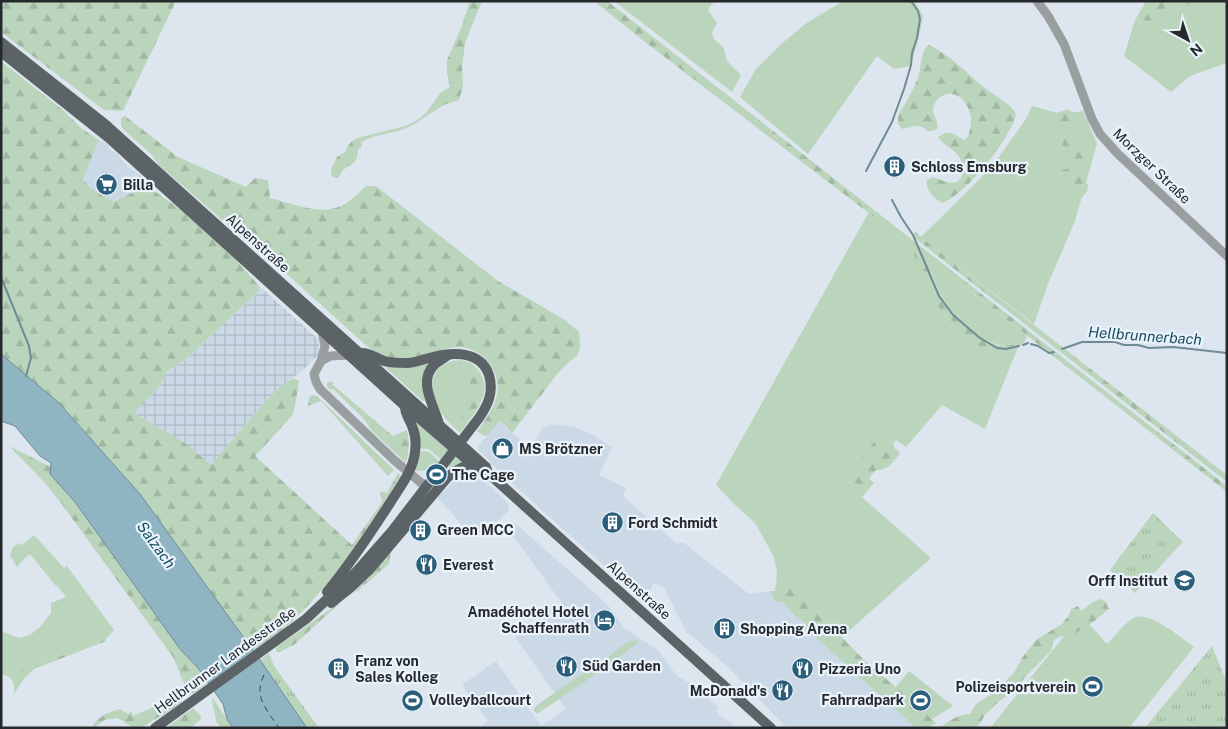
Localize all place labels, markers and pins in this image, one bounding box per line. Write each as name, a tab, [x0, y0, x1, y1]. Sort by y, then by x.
building icon: Schloss Emsburg	[883, 155, 907, 179]
place label: Schloss Emsburg	[911, 159, 1027, 175]
supermarket icon: Billa	[95, 173, 119, 197]
place label: Billa	[123, 177, 153, 193]
shop icon: MS Brötzner	[491, 437, 515, 461]
place label: MS Brötzner	[519, 441, 603, 457]
sports icon: The Cage	[424, 463, 448, 487]
place label: The Cage	[452, 467, 515, 483]
building icon: Ford Schmidt	[600, 511, 624, 535]
place label: Ford Schmidt	[628, 515, 718, 531]
building icon: Green MCC	[409, 518, 433, 542]
place label: Green MCC	[437, 522, 514, 538]
restaurant icon: Everest	[415, 553, 439, 577]
place label: Everest	[443, 557, 494, 573]
school or university icon: Orff Institut	[1172, 569, 1196, 593]
place label: Orff Institut	[1088, 573, 1168, 589]
place label: Amadéhotel Hotel Schaffenrath	[468, 604, 589, 636]
hotel icon: Amadéhotel Hotel Schaffenrath	[593, 608, 617, 632]
building icon: Shopping Arena	[712, 617, 736, 641]
place label: Shopping Arena	[740, 621, 847, 637]
place label: Franz von Sales Kolleg	[355, 653, 438, 685]
restaurant icon: Süd Garden	[554, 654, 578, 678]
building icon: Franz von Sales Kolleg	[327, 657, 351, 681]
restaurant icon: Pizzeria Uno	[791, 657, 815, 681]
place label: Süd Garden	[582, 658, 661, 674]
place label: Pizzeria Uno	[819, 661, 901, 677]
sports icon: Polizeisportverein	[1080, 675, 1104, 699]
restaurant icon: McDonald's	[771, 679, 795, 703]
place label: Polizeisportverein	[956, 679, 1076, 695]
place label: McDonald's	[690, 683, 767, 699]
sports icon: Volleyballcourt	[401, 688, 425, 712]
sports icon: Fahrradpark	[908, 688, 932, 712]
place label: Volleyballcourt	[429, 692, 531, 708]
place label: Fahrradpark	[821, 692, 904, 708]

